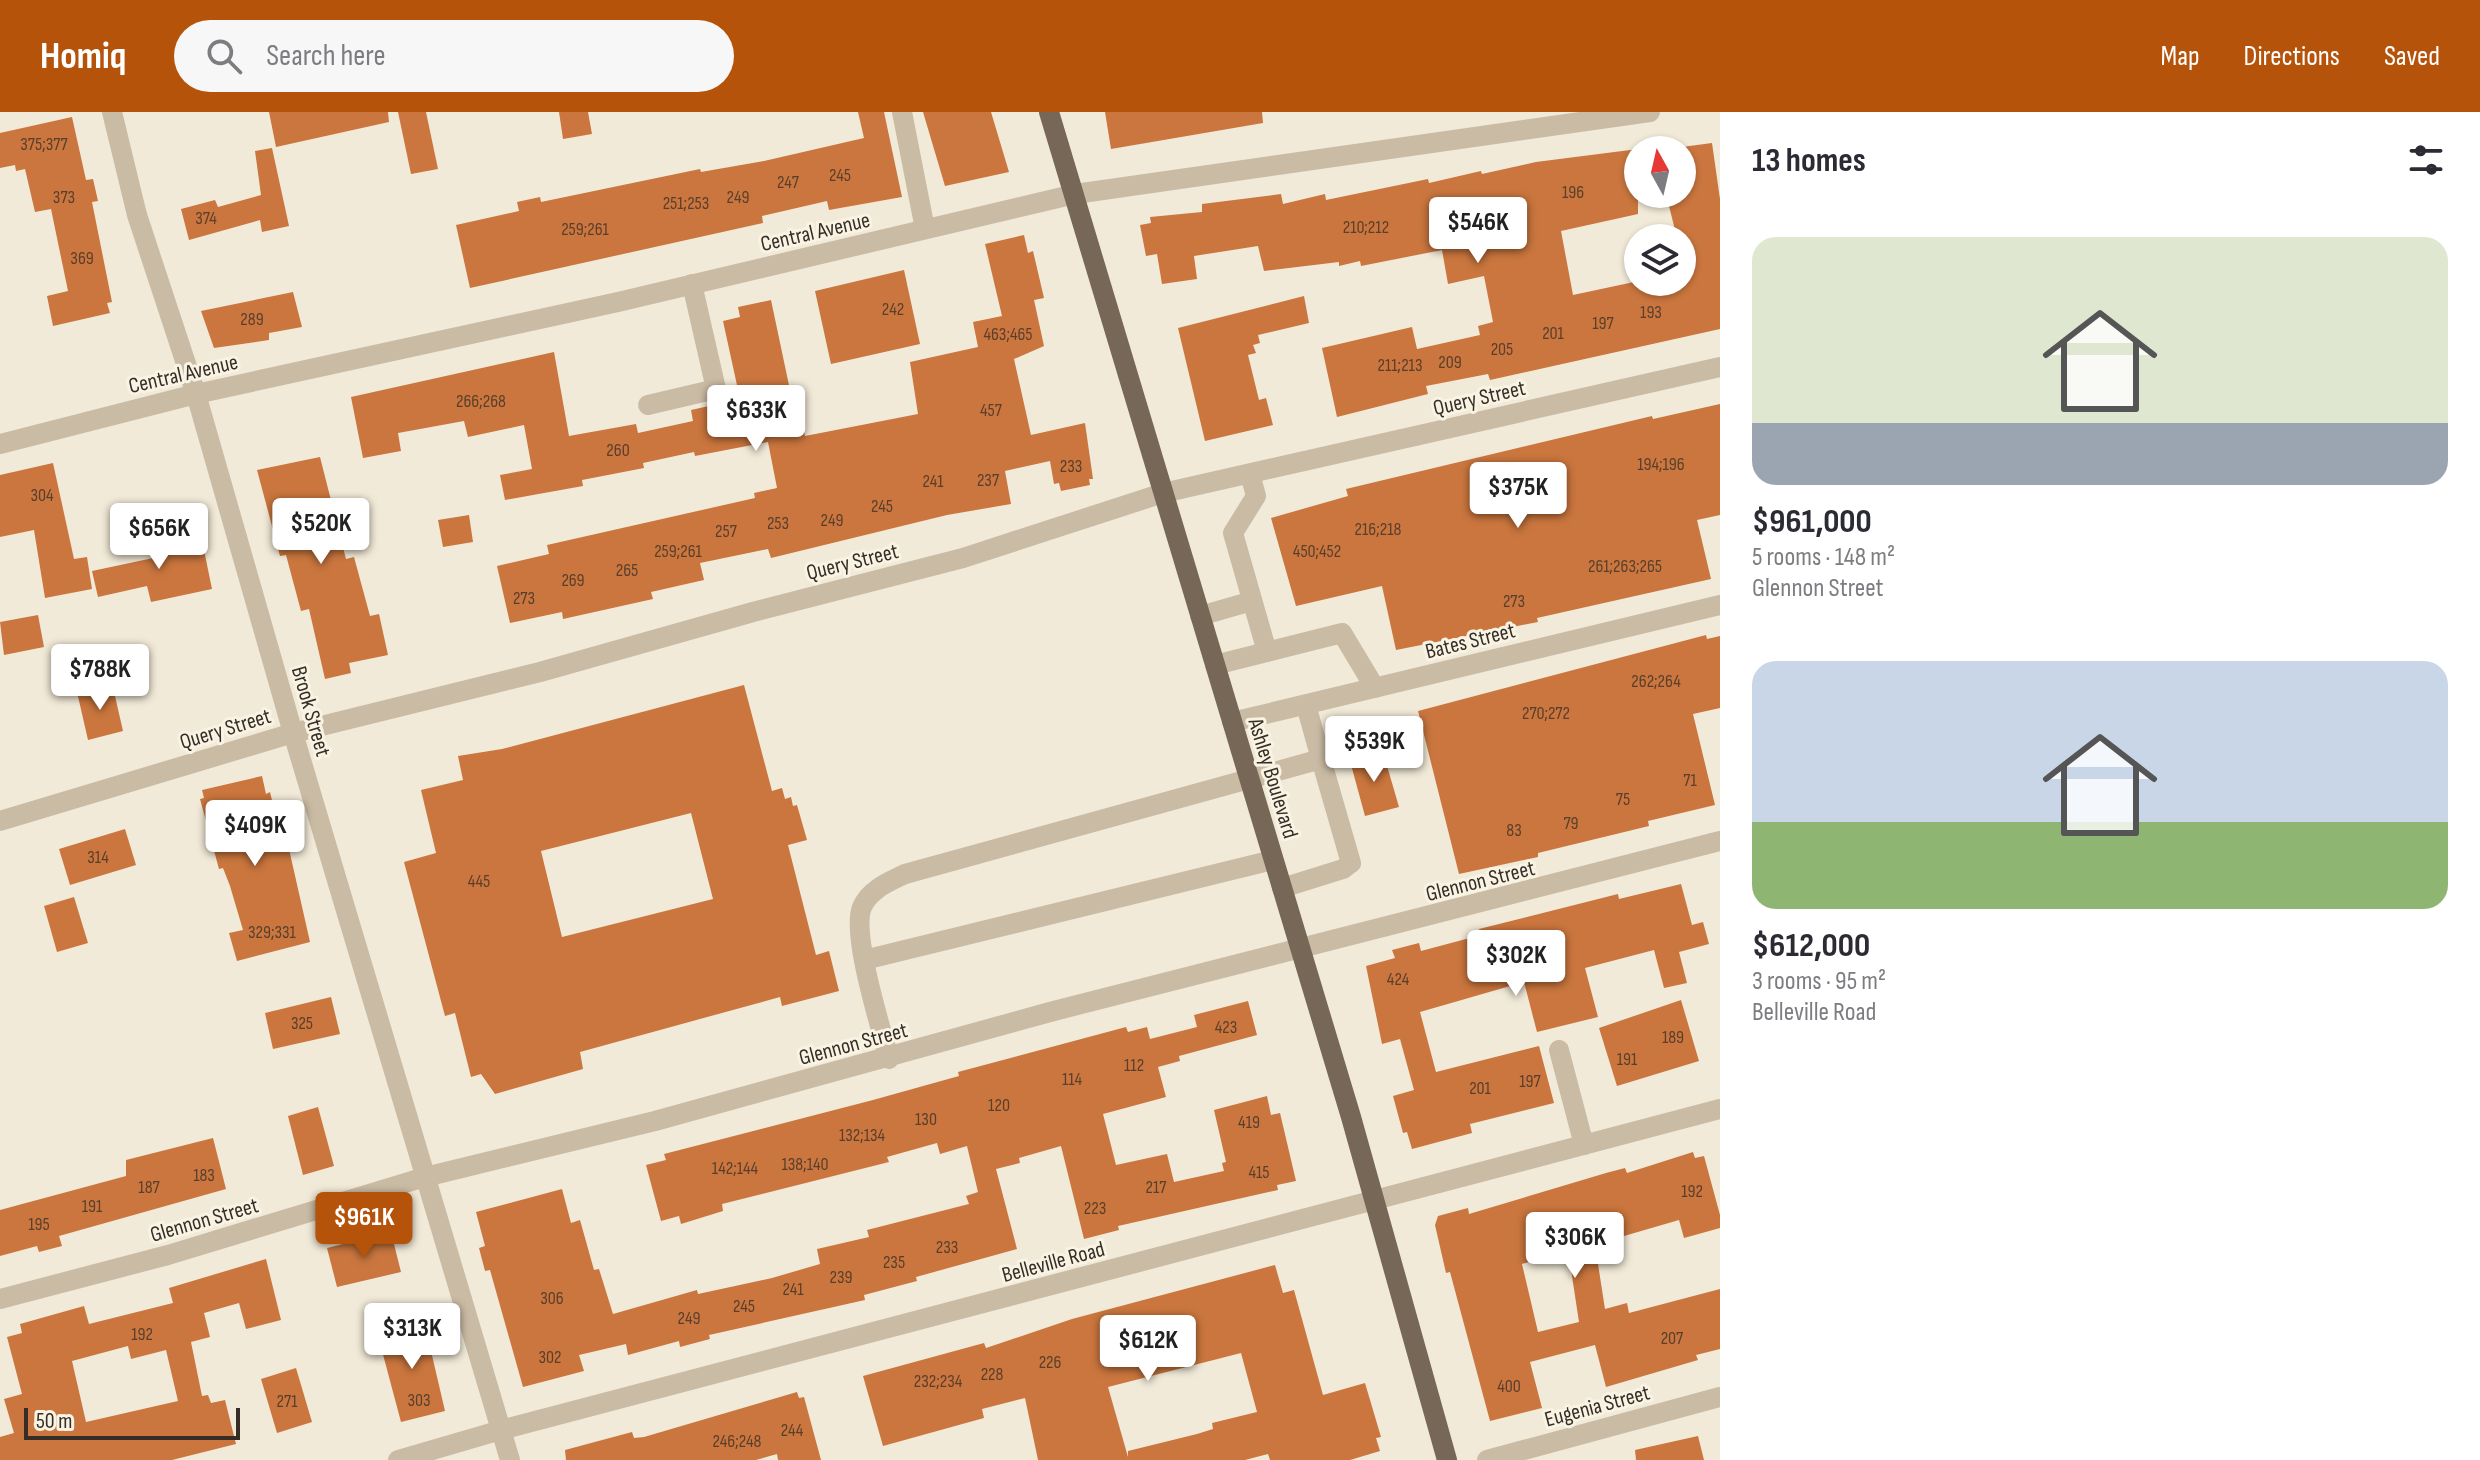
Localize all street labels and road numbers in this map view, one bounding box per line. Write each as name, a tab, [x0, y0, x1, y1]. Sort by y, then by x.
street label: Central Avenue	[758, 207, 873, 258]
street label: Central Avenue	[126, 349, 241, 400]
street label: Query Street	[1431, 375, 1528, 422]
street label: Query Street	[804, 538, 901, 587]
street label: Bates Street	[1423, 617, 1518, 666]
street label: Brook Street	[285, 663, 336, 760]
street label: Query Street	[177, 703, 275, 756]
street label: Ashley Boulevard	[1241, 714, 1304, 842]
street label: Glennon Street	[1423, 855, 1538, 908]
street label: Glennon Street	[796, 1017, 911, 1072]
street label: Glennon Street	[147, 1192, 262, 1249]
street label: Belleville Road	[999, 1236, 1108, 1289]
street label: Eugenia Street	[1542, 1379, 1653, 1433]

